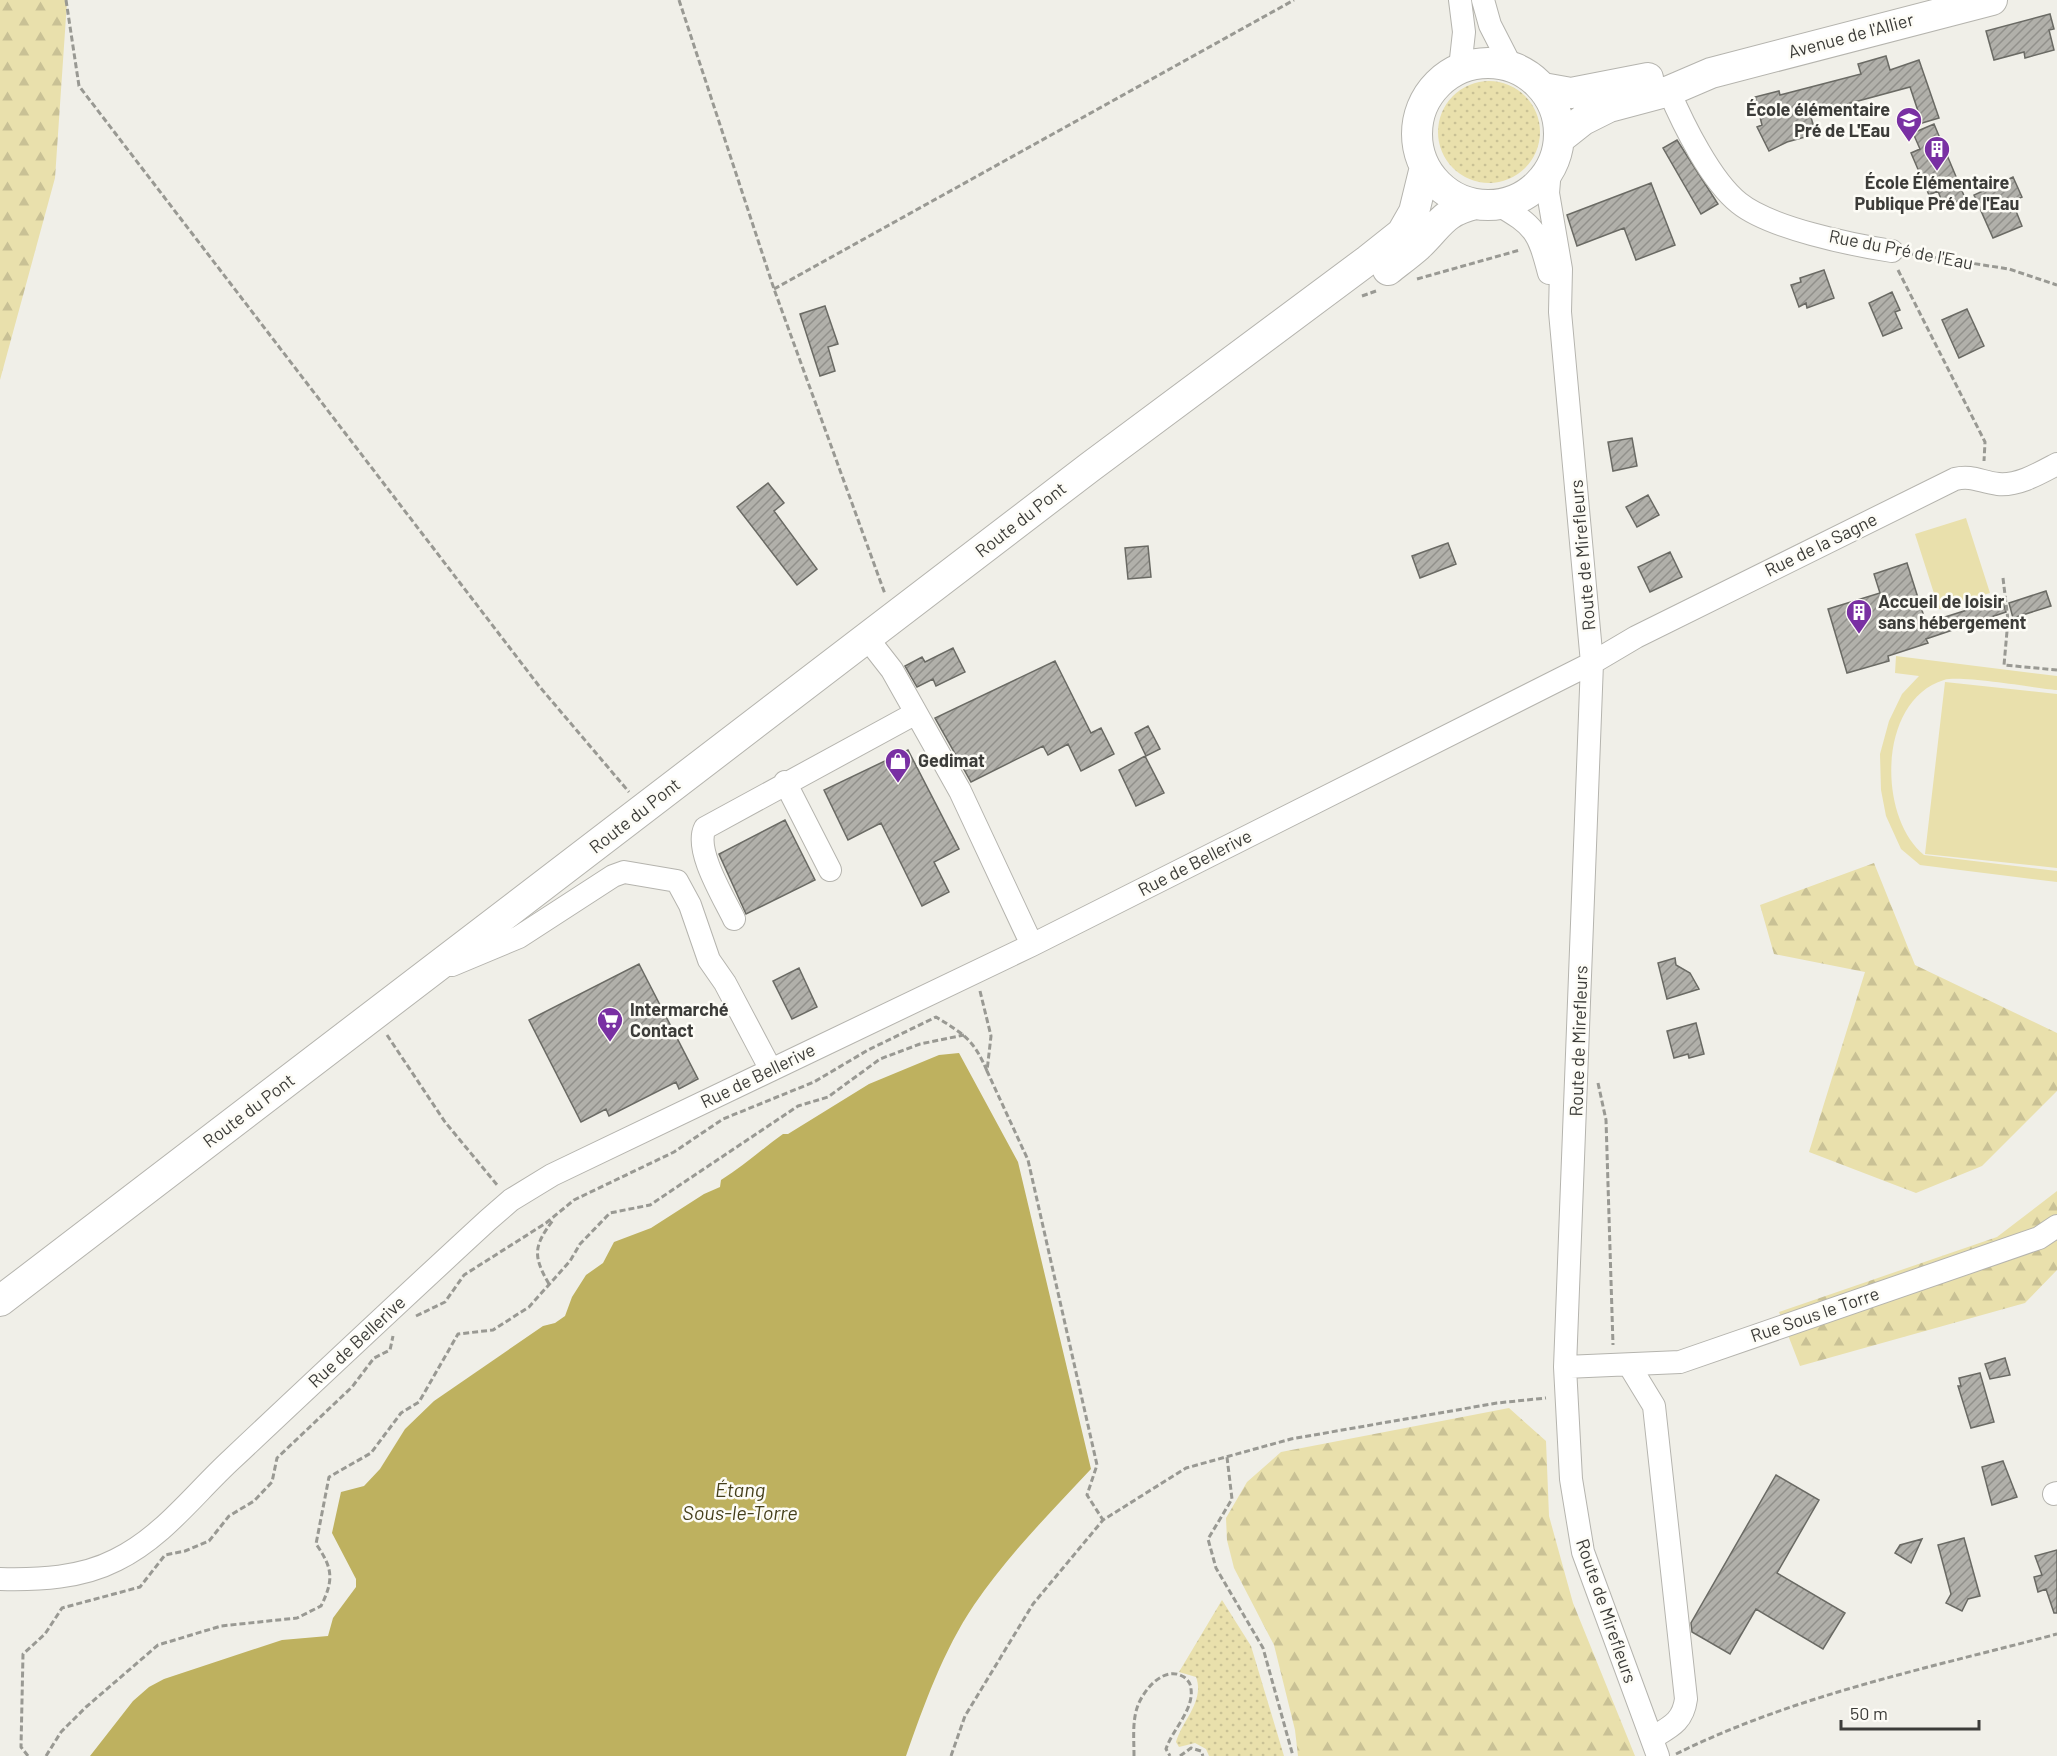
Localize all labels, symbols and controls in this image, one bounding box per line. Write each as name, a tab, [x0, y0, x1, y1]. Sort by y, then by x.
street label: Avenue de l'Allier	[1785, 8, 1916, 62]
place label: École élémentaire Pré de L'Eau	[1746, 98, 1890, 141]
school or university icon: École élémentaire Pré de L'Eau	[1894, 105, 1924, 143]
building icon: École Élémentaire Publique Pré de l'Eau	[1922, 134, 1952, 172]
place label: École Élémentaire Publique Pré de l'Eau	[1855, 171, 2019, 214]
street label: Rue du Pré de l'Eau	[1827, 224, 1975, 274]
street label: Route du Pont	[971, 477, 1070, 562]
street label: Route de Mirefleurs	[1564, 479, 1600, 631]
street label: Rue de la Sagne	[1761, 507, 1880, 581]
place label: Accueil de loisir sans hébergement	[1878, 590, 2027, 633]
building icon: Accueil de loisir sans hébergement	[1844, 597, 1874, 635]
shop icon: Gedimat	[883, 746, 913, 784]
place label: Gedimat	[918, 749, 985, 771]
street label: Route du Pont	[585, 773, 684, 858]
street label: Rue de Bellerive	[1134, 824, 1255, 900]
street label: Route de Mirefleurs	[1564, 965, 1592, 1117]
place label: Intermarché Contact	[630, 998, 729, 1041]
supermarket icon: Intermarché Contact	[595, 1005, 625, 1043]
street label: Rue de Bellerive	[697, 1038, 818, 1112]
street label: Route du Pont	[198, 1069, 299, 1152]
street label: Rue Sous le Torre	[1747, 1282, 1882, 1346]
street label: Rue de Bellerive	[303, 1291, 409, 1392]
water label: Étang Sous-le-Torre	[682, 1477, 798, 1524]
street label: Route de Mirefleurs	[1572, 1536, 1642, 1686]
scale bar	[1841, 1693, 1979, 1731]
text: 50 m	[1850, 1702, 1888, 1724]

